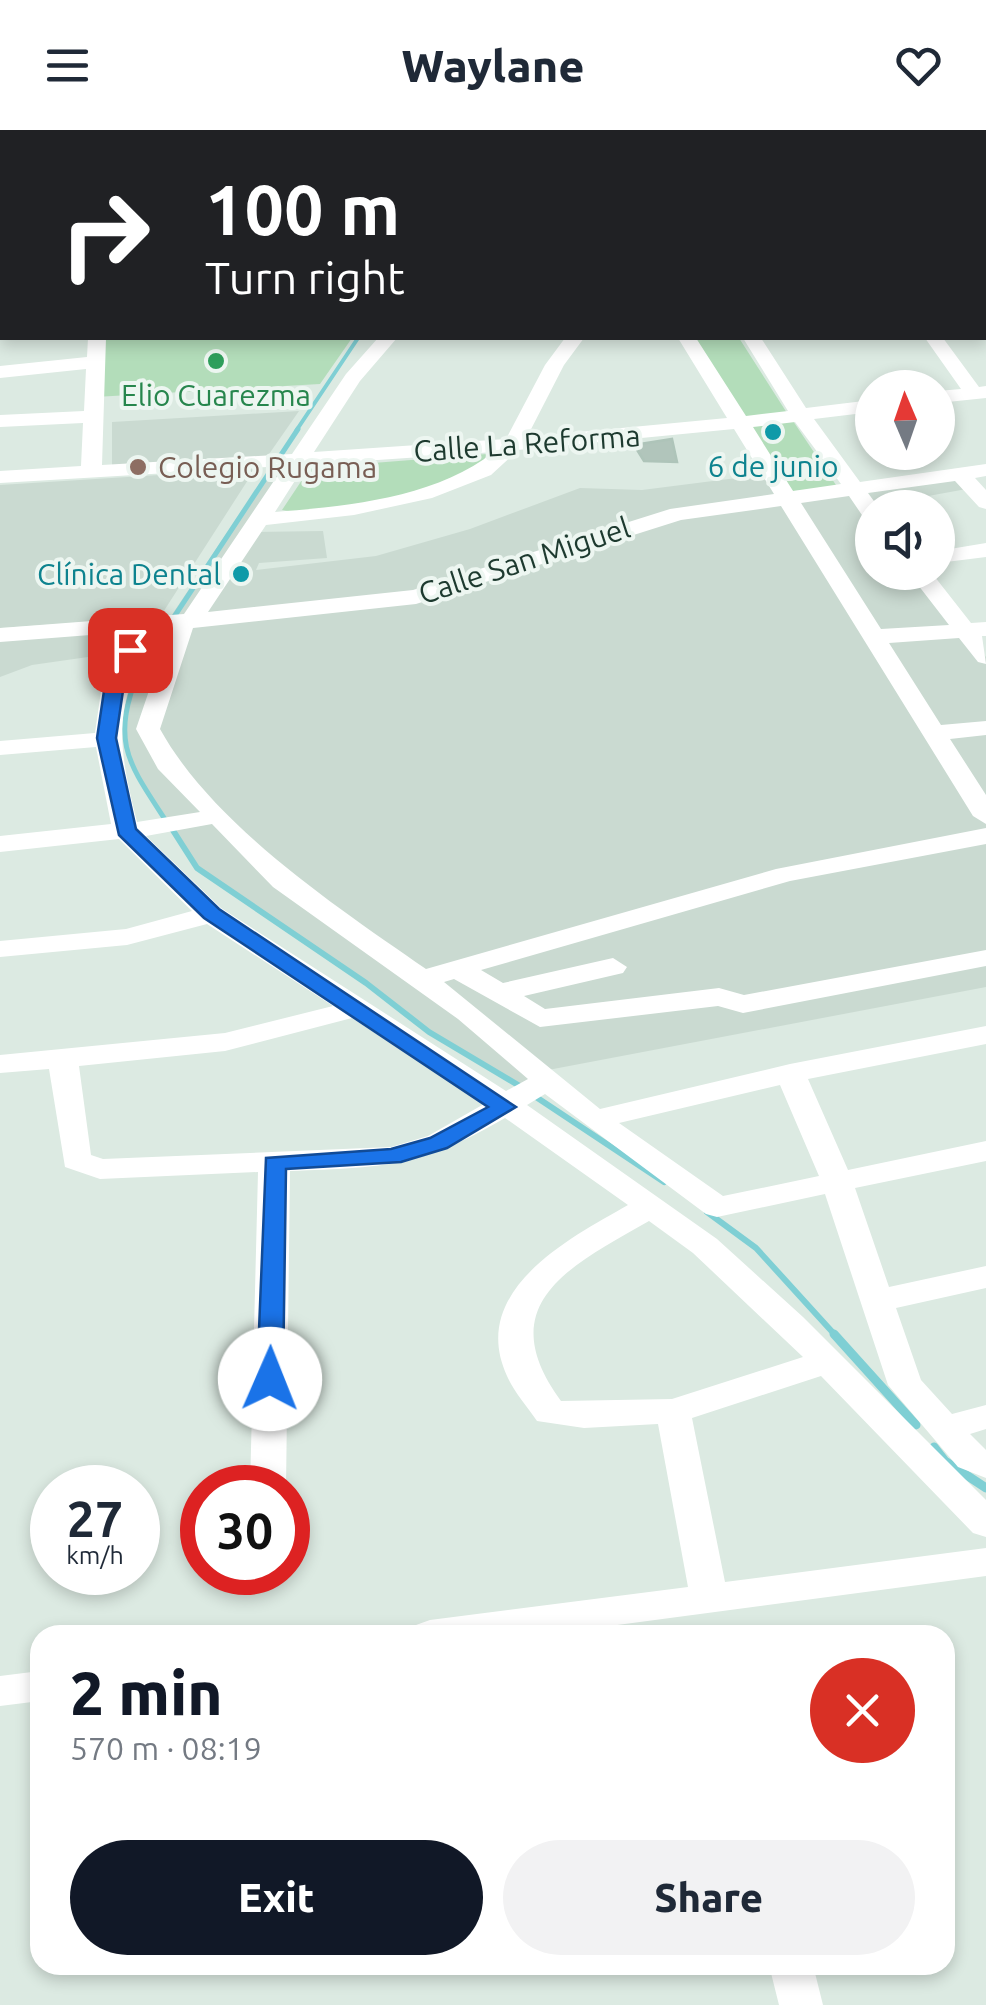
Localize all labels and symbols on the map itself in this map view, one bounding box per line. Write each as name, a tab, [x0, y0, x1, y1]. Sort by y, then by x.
marker: Elio Cuarezma	[205, 350, 227, 372]
north arrow	[855, 370, 955, 470]
place label: Elio Cuarezma	[121, 378, 311, 412]
street label: Calle La Reforma	[412, 418, 642, 468]
marker: 6 de junio	[762, 421, 784, 443]
place label: 6 de junio	[707, 449, 839, 483]
place label: Colegio Rugama	[158, 450, 377, 484]
marker: Colegio Rugama	[127, 456, 149, 478]
street label: Calle San Miguel	[414, 510, 634, 610]
place label: Clínica Dental	[37, 557, 221, 591]
marker: Clínica Dental	[230, 563, 252, 585]
pin	[88, 608, 173, 693]
position arrow	[218, 1327, 322, 1431]
speed limit sign: 30	[180, 1465, 310, 1595]

